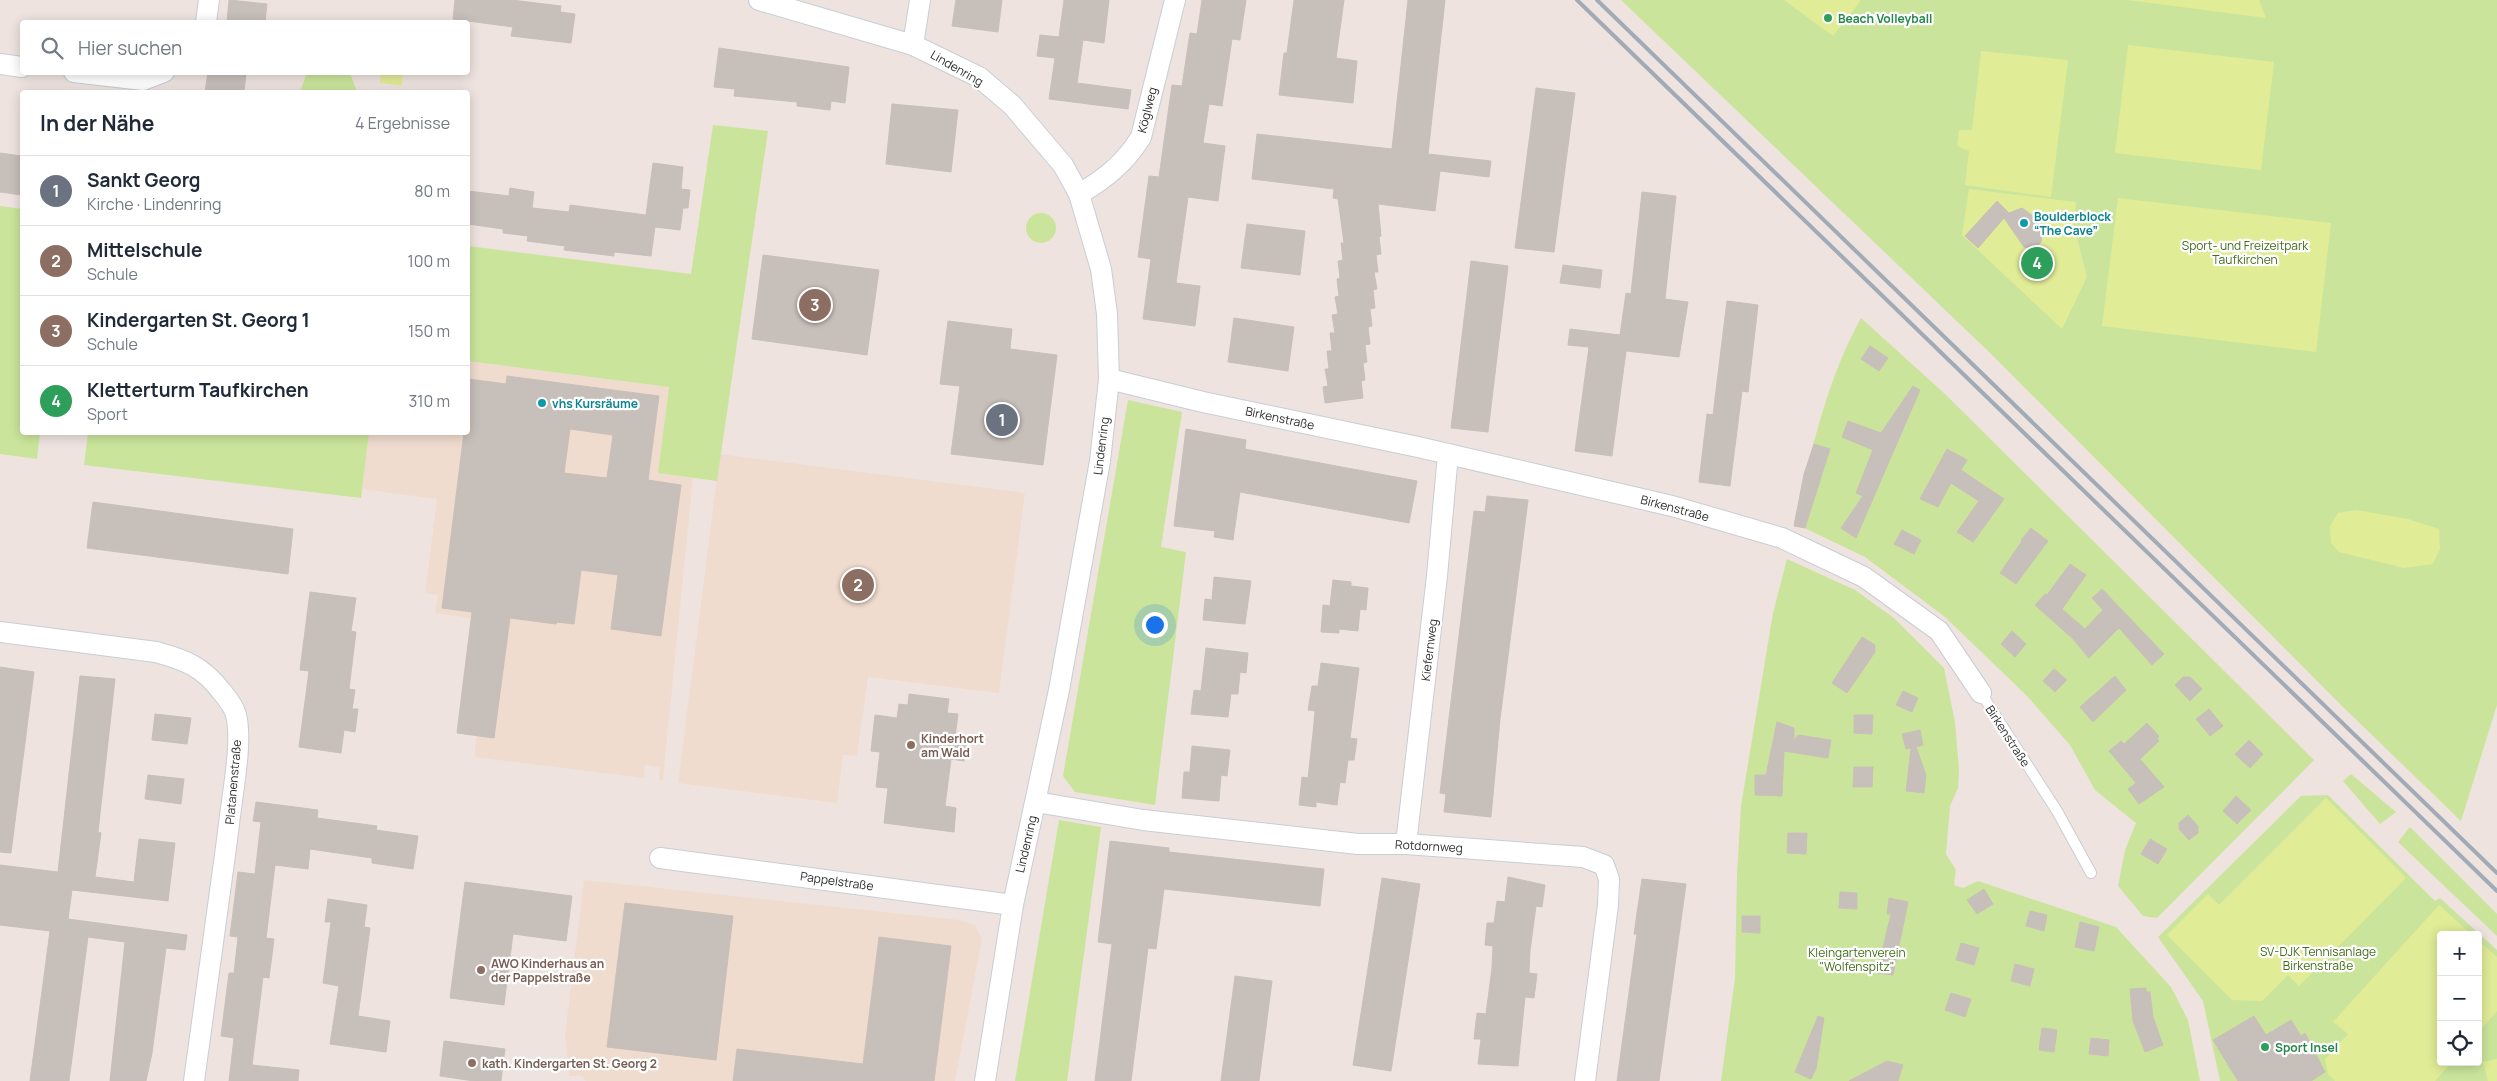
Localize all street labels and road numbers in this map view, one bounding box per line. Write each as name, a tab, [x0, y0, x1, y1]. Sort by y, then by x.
street label: Lindenring	[927, 46, 987, 90]
street label: Köglweg	[1133, 85, 1161, 135]
street label: Birkenstraße	[1244, 402, 1316, 434]
street label: Lindenring	[1089, 416, 1113, 476]
street label: Birkenstraße	[1639, 491, 1711, 525]
street label: Kiefernweg	[1417, 618, 1441, 682]
street label: Birkenstraße	[1982, 702, 2034, 770]
street label: Platanenstraße	[221, 739, 245, 825]
street label: Lindenring	[1011, 814, 1041, 874]
street label: Rotdornweg	[1395, 836, 1463, 856]
street label: Pappelstraße	[799, 867, 875, 895]

